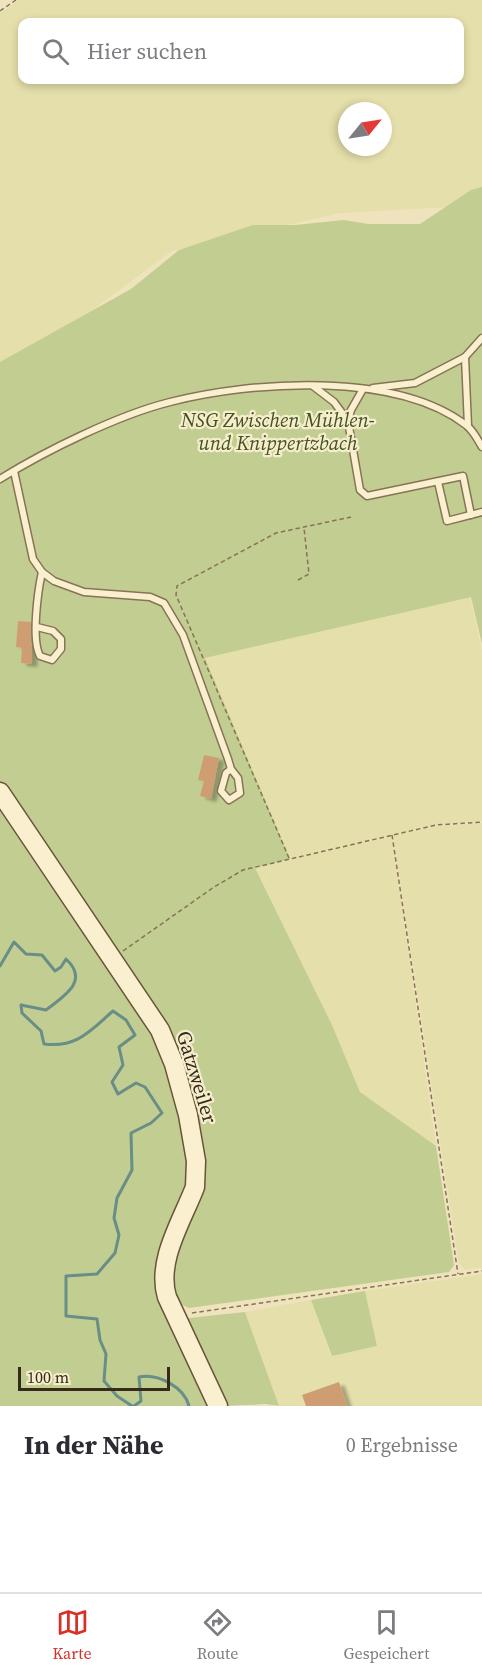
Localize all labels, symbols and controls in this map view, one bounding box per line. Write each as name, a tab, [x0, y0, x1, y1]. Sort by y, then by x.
search box	[18, 18, 464, 84]
icon: search	[39, 35, 72, 68]
text: Hier suchen	[87, 36, 207, 66]
north arrow	[338, 102, 392, 156]
park label: NSG Zwischen Mühlen- und Knippertzbach	[180, 406, 375, 457]
street label: Gatzweiler	[170, 1027, 224, 1127]
scale bar	[18, 1364, 170, 1392]
text: 100 m	[27, 1366, 69, 1388]
text: In der Nähe	[24, 1427, 164, 1463]
text: 0 Ergebnisse	[346, 1431, 458, 1459]
tab: Karte	[53, 1606, 92, 1664]
tab: Route	[197, 1606, 238, 1664]
tab: Gespeichert	[344, 1606, 429, 1664]

